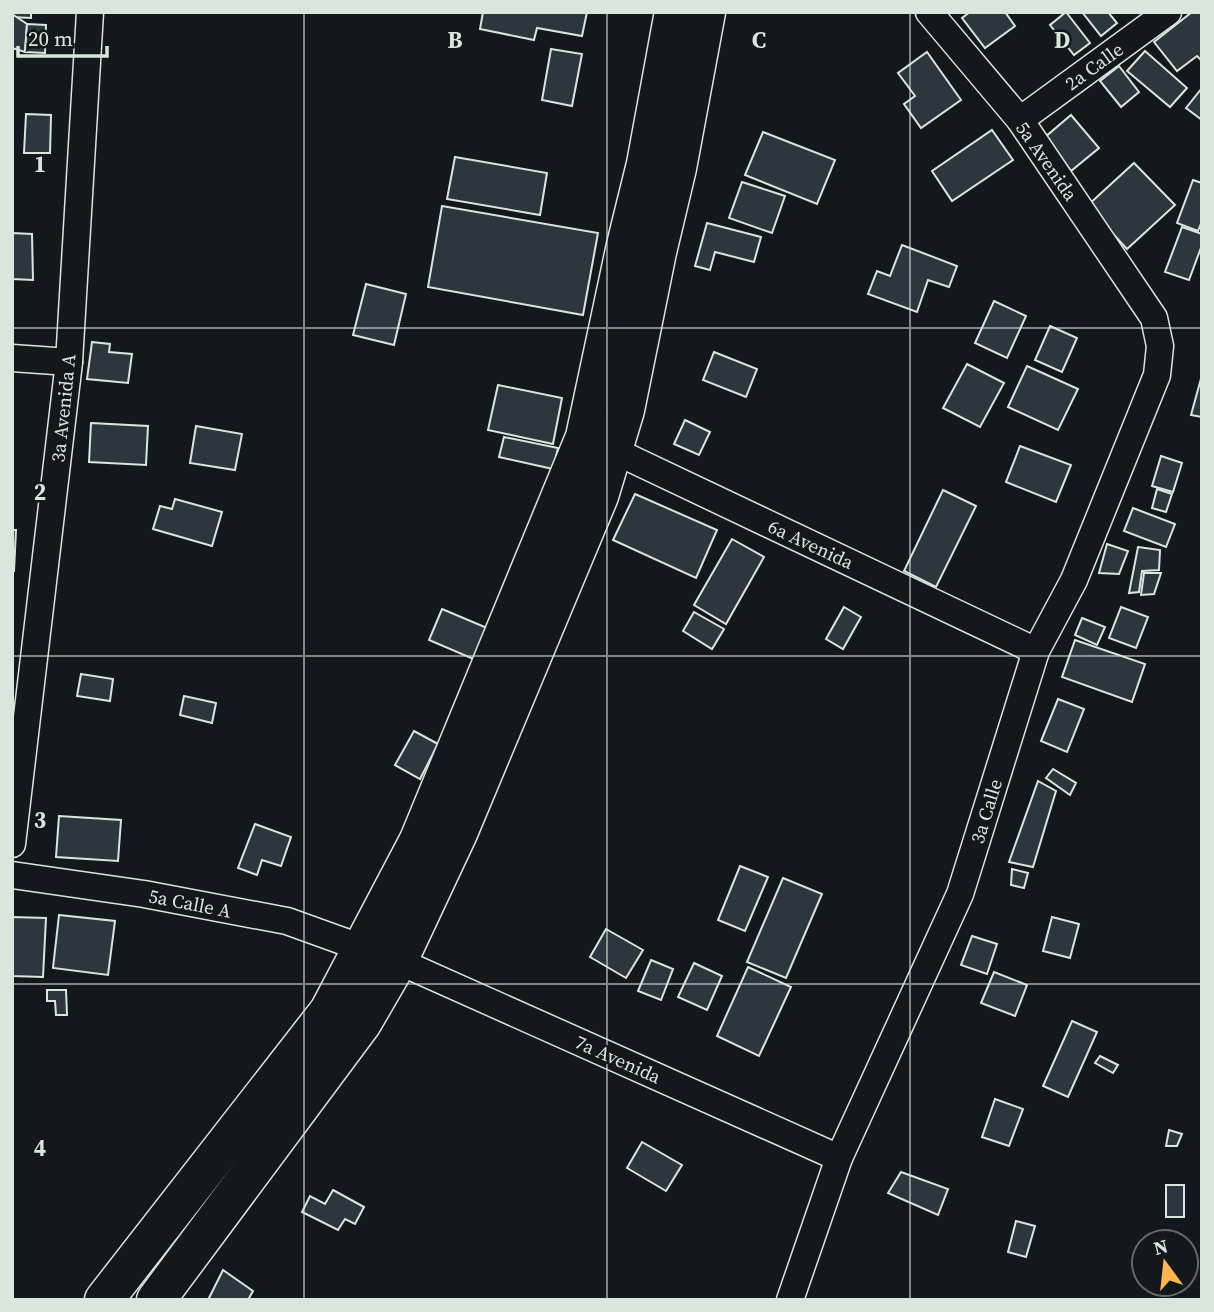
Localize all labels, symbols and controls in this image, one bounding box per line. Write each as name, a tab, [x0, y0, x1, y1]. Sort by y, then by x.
scale bar	[18, 14, 107, 58]
text: 20 m	[28, 24, 73, 53]
text: B	[448, 24, 463, 56]
text: C	[752, 24, 766, 56]
text: D	[1054, 24, 1070, 56]
street label: 2a Calle	[1060, 36, 1128, 96]
street label: 5a Avenida	[1010, 116, 1084, 206]
text: 1	[34, 148, 46, 180]
street label: 3a Avenida A	[44, 352, 82, 463]
text: 2	[34, 476, 46, 508]
street label: 6a Avenida	[764, 513, 858, 575]
street label: 3a Calle	[964, 776, 1008, 846]
text: 3	[34, 804, 46, 836]
street label: 5a Calle A	[147, 882, 234, 924]
street label: 7a Avenida	[571, 1029, 665, 1090]
text: 4	[34, 1132, 46, 1164]
north arrow	[1130, 1228, 1200, 1298]
text: N	[1151, 1232, 1171, 1261]

